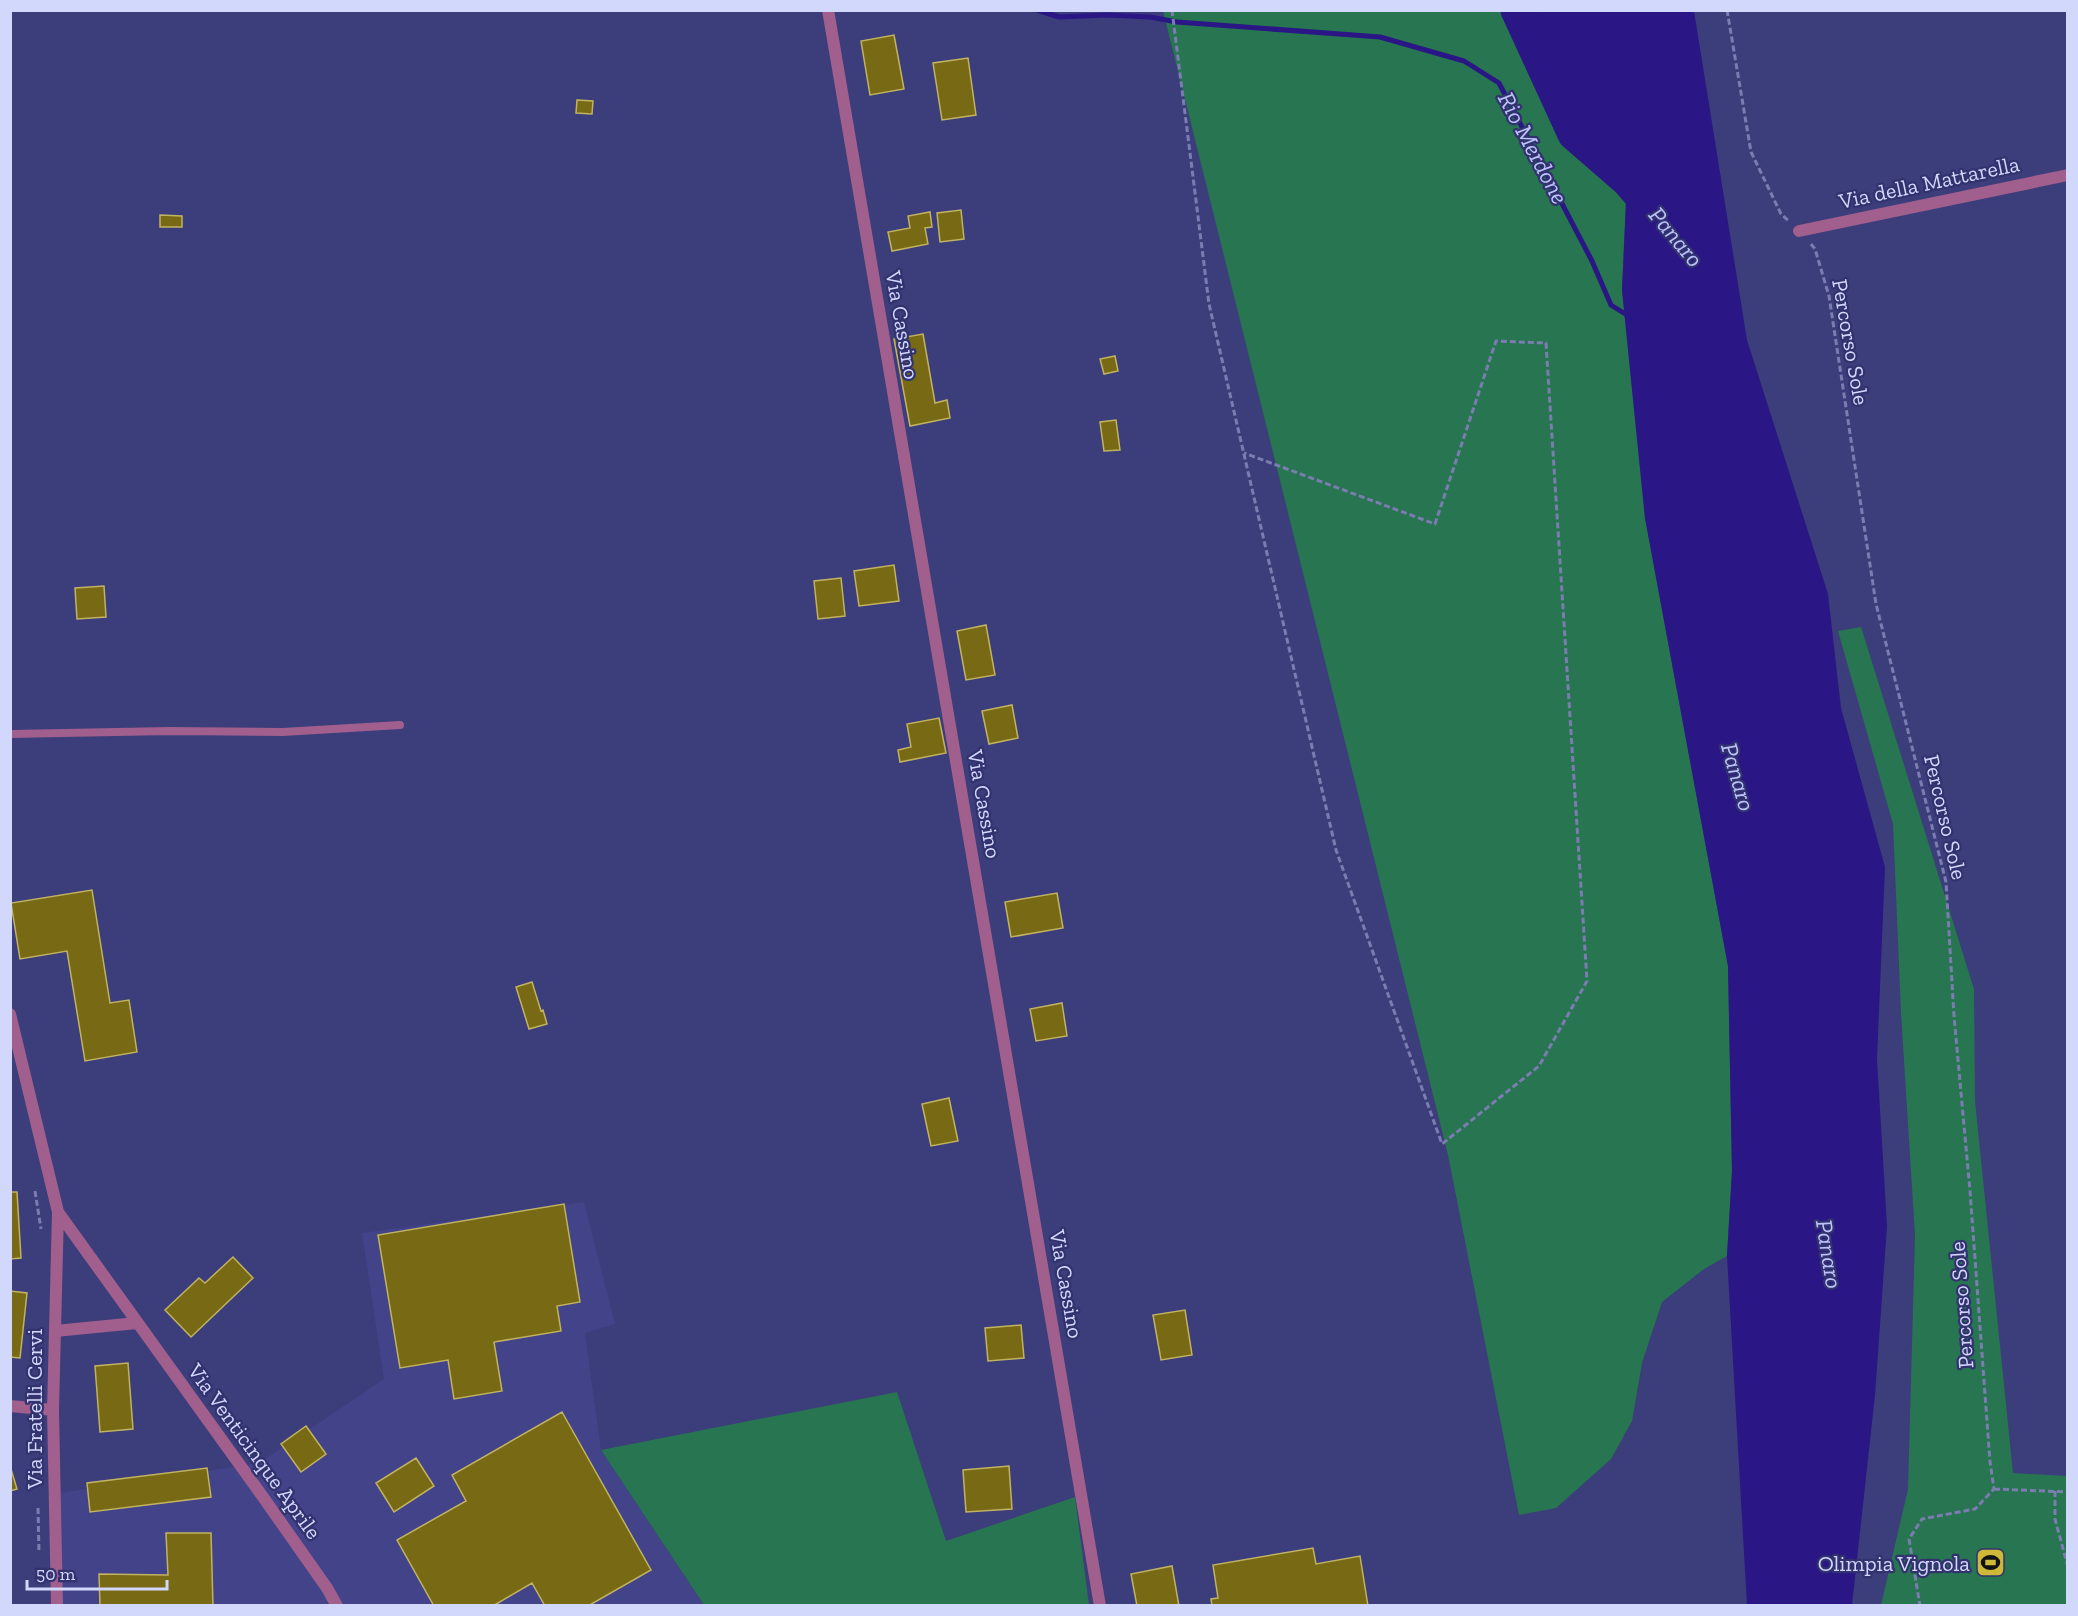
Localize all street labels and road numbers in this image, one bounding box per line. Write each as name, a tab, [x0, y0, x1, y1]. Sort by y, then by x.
street label: Via della Mattarella	[1835, 150, 2022, 215]
street label: Via Cassino	[880, 268, 925, 381]
street label: Percorso Sole	[1826, 277, 1875, 407]
street label: Via Cassino	[962, 747, 1007, 860]
street label: Percorso Sole	[1918, 752, 1973, 882]
street label: Via Cassino	[1044, 1227, 1089, 1340]
street label: Percorso Sole	[1944, 1240, 1979, 1370]
street label: Via Fratelli Cervi	[21, 1329, 48, 1490]
street label: Via Venticinque Aprile	[181, 1357, 327, 1544]

